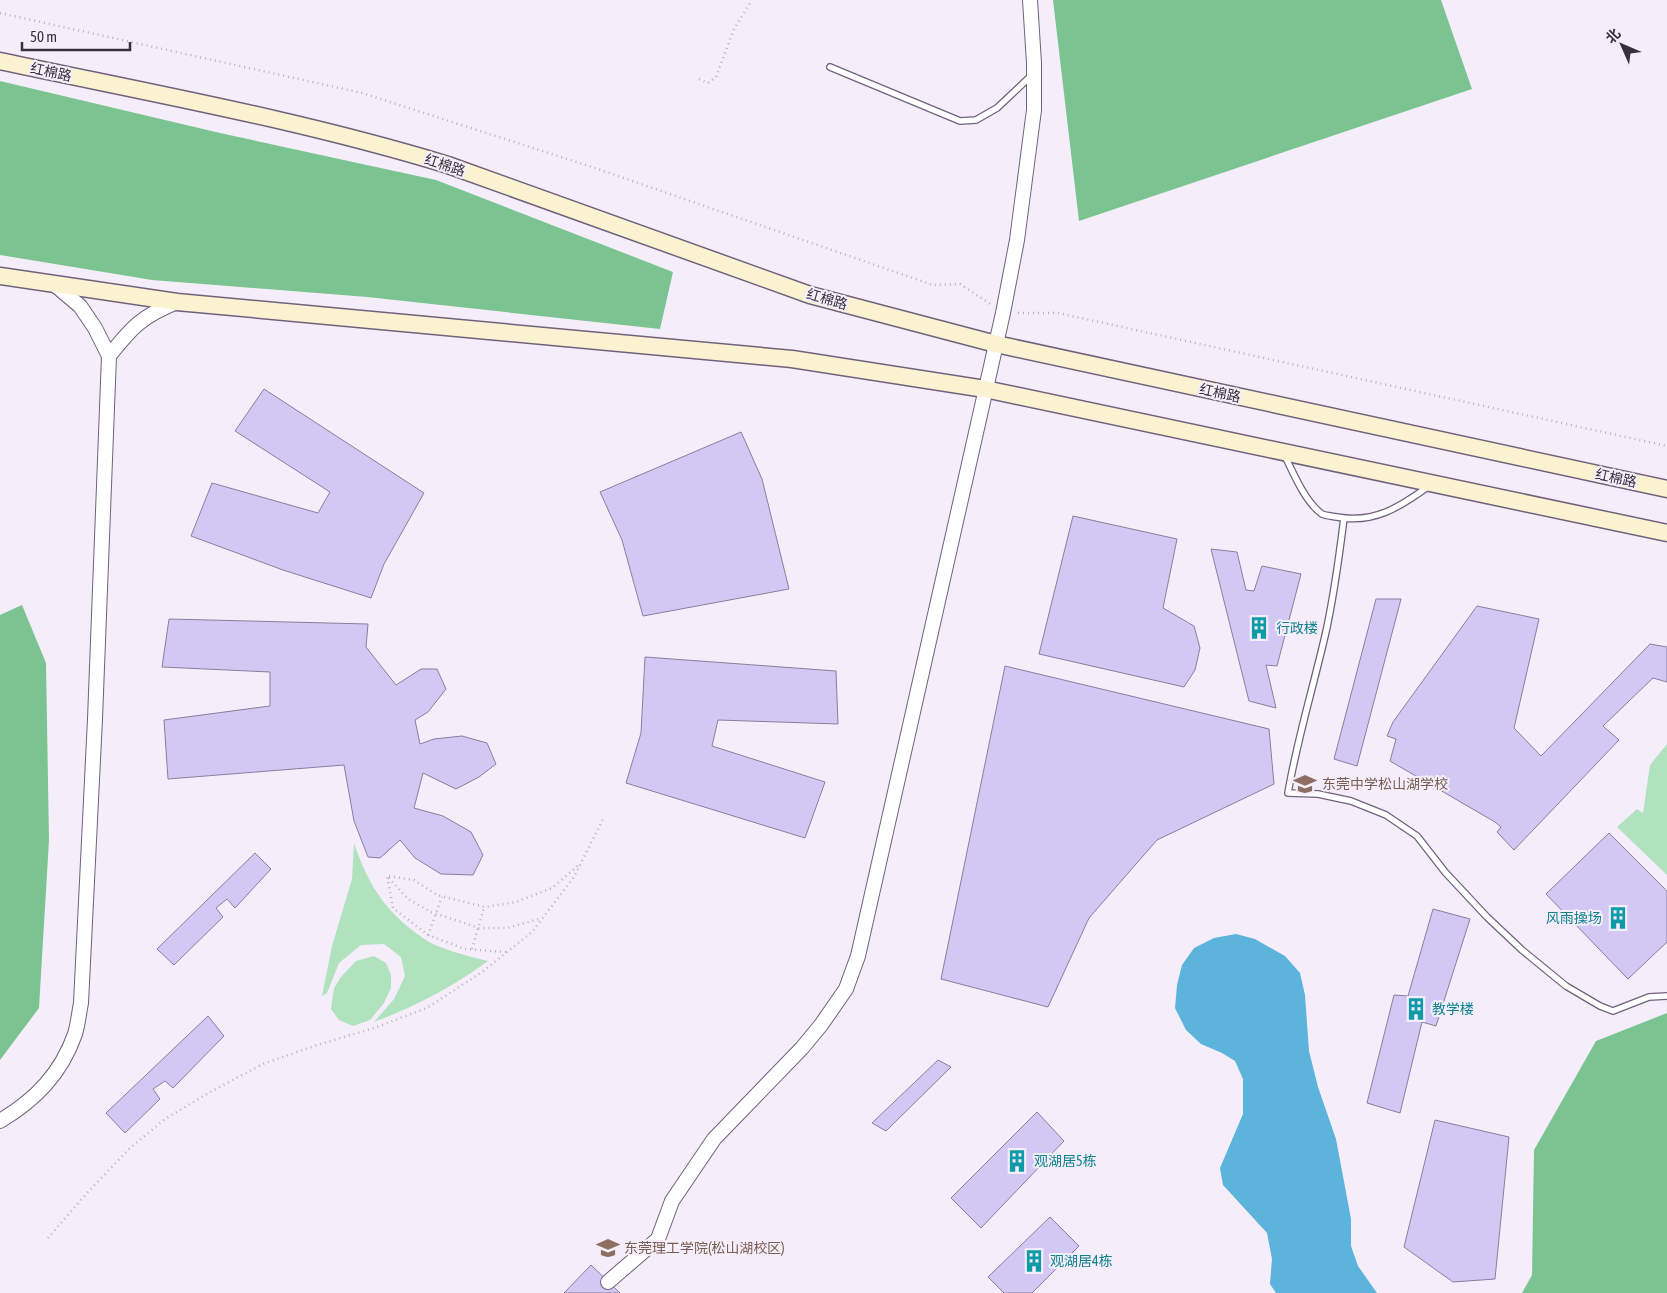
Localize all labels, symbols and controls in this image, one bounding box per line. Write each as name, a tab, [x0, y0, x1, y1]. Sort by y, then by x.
scale bar	[22, 20, 130, 52]
north arrow	[1597, 20, 1647, 70]
text: 北	[1602, 25, 1623, 46]
text: 50 m	[30, 28, 57, 45]
street label: 红棉路	[29, 60, 73, 84]
street label: 红棉路	[423, 151, 467, 179]
street label: 红棉路	[805, 286, 849, 312]
street label: 红棉路	[1198, 381, 1242, 405]
street label: 红棉路	[1594, 466, 1638, 490]
building icon: 行政楼	[1246, 615, 1272, 641]
place label: 行政楼	[1276, 620, 1318, 636]
school or university icon: 东莞中学松山湖学校	[1292, 771, 1318, 797]
place label: 东莞中学松山湖学校	[1322, 776, 1448, 792]
building icon: 风雨操场	[1605, 905, 1631, 931]
place label: 风雨操场	[1546, 910, 1602, 926]
building icon: 教学楼	[1403, 996, 1429, 1022]
place label: 教学楼	[1432, 1001, 1474, 1017]
building icon: 观湖居5栋	[1004, 1148, 1030, 1174]
place label: 观湖居5栋	[1034, 1153, 1097, 1169]
school or university icon: 东莞理工学院(松山湖校区)	[595, 1235, 621, 1261]
place label: 东莞理工学院(松山湖校区)	[624, 1240, 785, 1256]
building icon: 观湖居4栋	[1021, 1248, 1047, 1274]
place label: 观湖居4栋	[1050, 1253, 1113, 1269]

